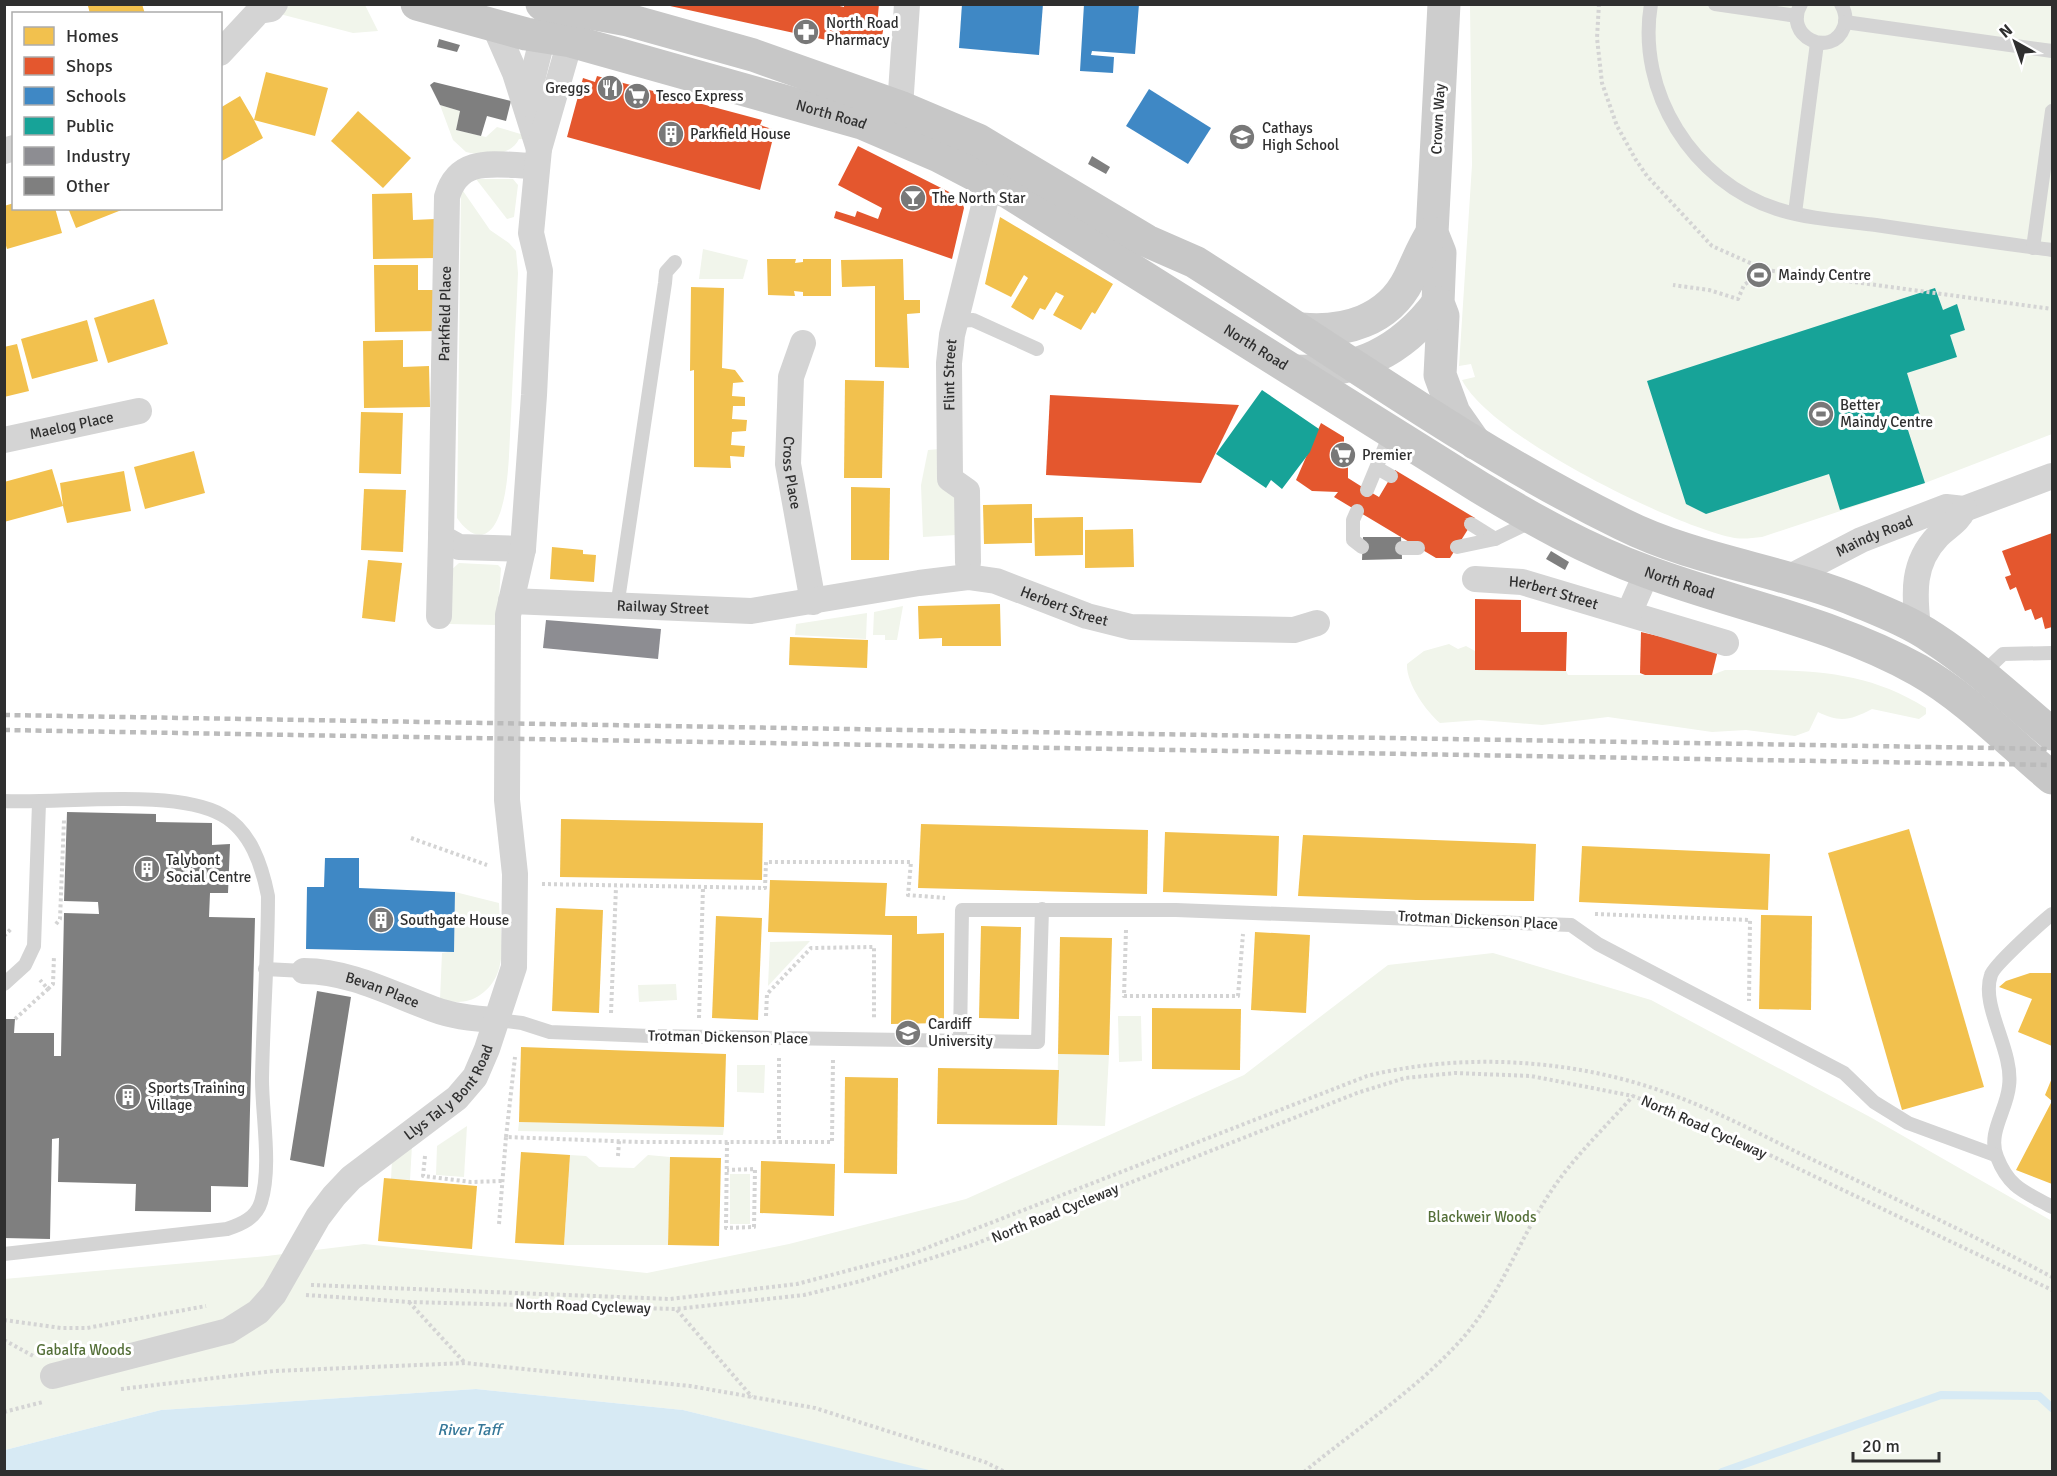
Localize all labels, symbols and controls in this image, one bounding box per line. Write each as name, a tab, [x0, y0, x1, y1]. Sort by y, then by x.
legend	[12, 12, 222, 210]
north arrow	[1985, 12, 2045, 72]
place label: North Road Pharmacy	[826, 14, 899, 49]
pharmacy icon: North Road Pharmacy	[791, 17, 821, 47]
text: N	[1995, 20, 2017, 43]
text: Homes	[66, 25, 119, 47]
text: Shops	[66, 55, 113, 77]
restaurant icon: Greggs	[595, 73, 625, 103]
place label: Greggs	[545, 79, 590, 97]
supermarket icon: Tesco Express	[622, 81, 652, 111]
street label: Crown Way	[1427, 83, 1449, 155]
text: Schools	[66, 85, 126, 107]
place label: Tesco Express	[656, 87, 744, 105]
street label: North Road	[794, 96, 870, 133]
text: Public	[66, 115, 114, 137]
building icon: Parkfield House	[656, 119, 686, 149]
place label: Cathays High School	[1262, 119, 1339, 154]
school or university icon: Cathays High School	[1227, 122, 1257, 152]
place label: Parkfield House	[690, 125, 791, 143]
text: Industry	[66, 145, 131, 167]
text: Other	[66, 175, 110, 197]
bar icon: The North Star	[898, 183, 928, 213]
place label: The North Star	[932, 189, 1026, 207]
sports icon: Maindy Centre	[1744, 260, 1774, 290]
street label: Parkfield Place	[435, 266, 455, 362]
place label: Maindy Centre	[1778, 266, 1871, 284]
street label: North Road	[1220, 320, 1291, 374]
street label: Flint Street	[940, 338, 961, 411]
place label: Better Maindy Centre	[1840, 396, 1933, 431]
sports icon: Better Maindy Centre	[1806, 399, 1836, 429]
street label: Maelog Place	[28, 408, 115, 443]
street label: Cross Place	[779, 436, 805, 511]
supermarket icon: Premier	[1328, 440, 1358, 470]
place label: Premier	[1362, 446, 1413, 464]
street label: Maindy Road	[1832, 512, 1915, 561]
street label: North Road	[1642, 563, 1717, 603]
street label: Herbert Street	[1508, 572, 1600, 613]
street label: Herbert Street	[1018, 582, 1110, 630]
street label: Railway Street	[616, 596, 709, 618]
place label: Talybont Social Centre	[166, 851, 251, 886]
building icon: Talybont Social Centre	[132, 854, 162, 884]
building icon: Southgate House	[366, 905, 396, 935]
street label: Trotman Dickenson Place	[1397, 907, 1559, 933]
place label: Southgate House	[400, 911, 509, 929]
street label: Bevan Place	[343, 968, 422, 1012]
place label: Cardiff University	[928, 1015, 993, 1050]
school or university icon: Cardiff University	[893, 1018, 923, 1048]
street label: Trotman Dickenson Place	[648, 1027, 808, 1047]
street label: Llys Tal y Bont Road	[400, 1042, 497, 1144]
place label: Sports Training Village	[148, 1079, 245, 1114]
building icon: Sports Training Village	[113, 1082, 143, 1112]
street label: North Road Cycleway	[1638, 1091, 1770, 1163]
street label: North Road Cycleway	[989, 1179, 1121, 1247]
park label: Blackweir Woods	[1428, 1208, 1537, 1226]
street label: North Road Cycleway	[515, 1295, 651, 1317]
park label: Gabalfa Woods	[36, 1341, 132, 1359]
water label: River Taff	[437, 1420, 504, 1440]
scale bar	[1853, 1425, 1938, 1463]
text: 20 m	[1862, 1435, 1900, 1457]

